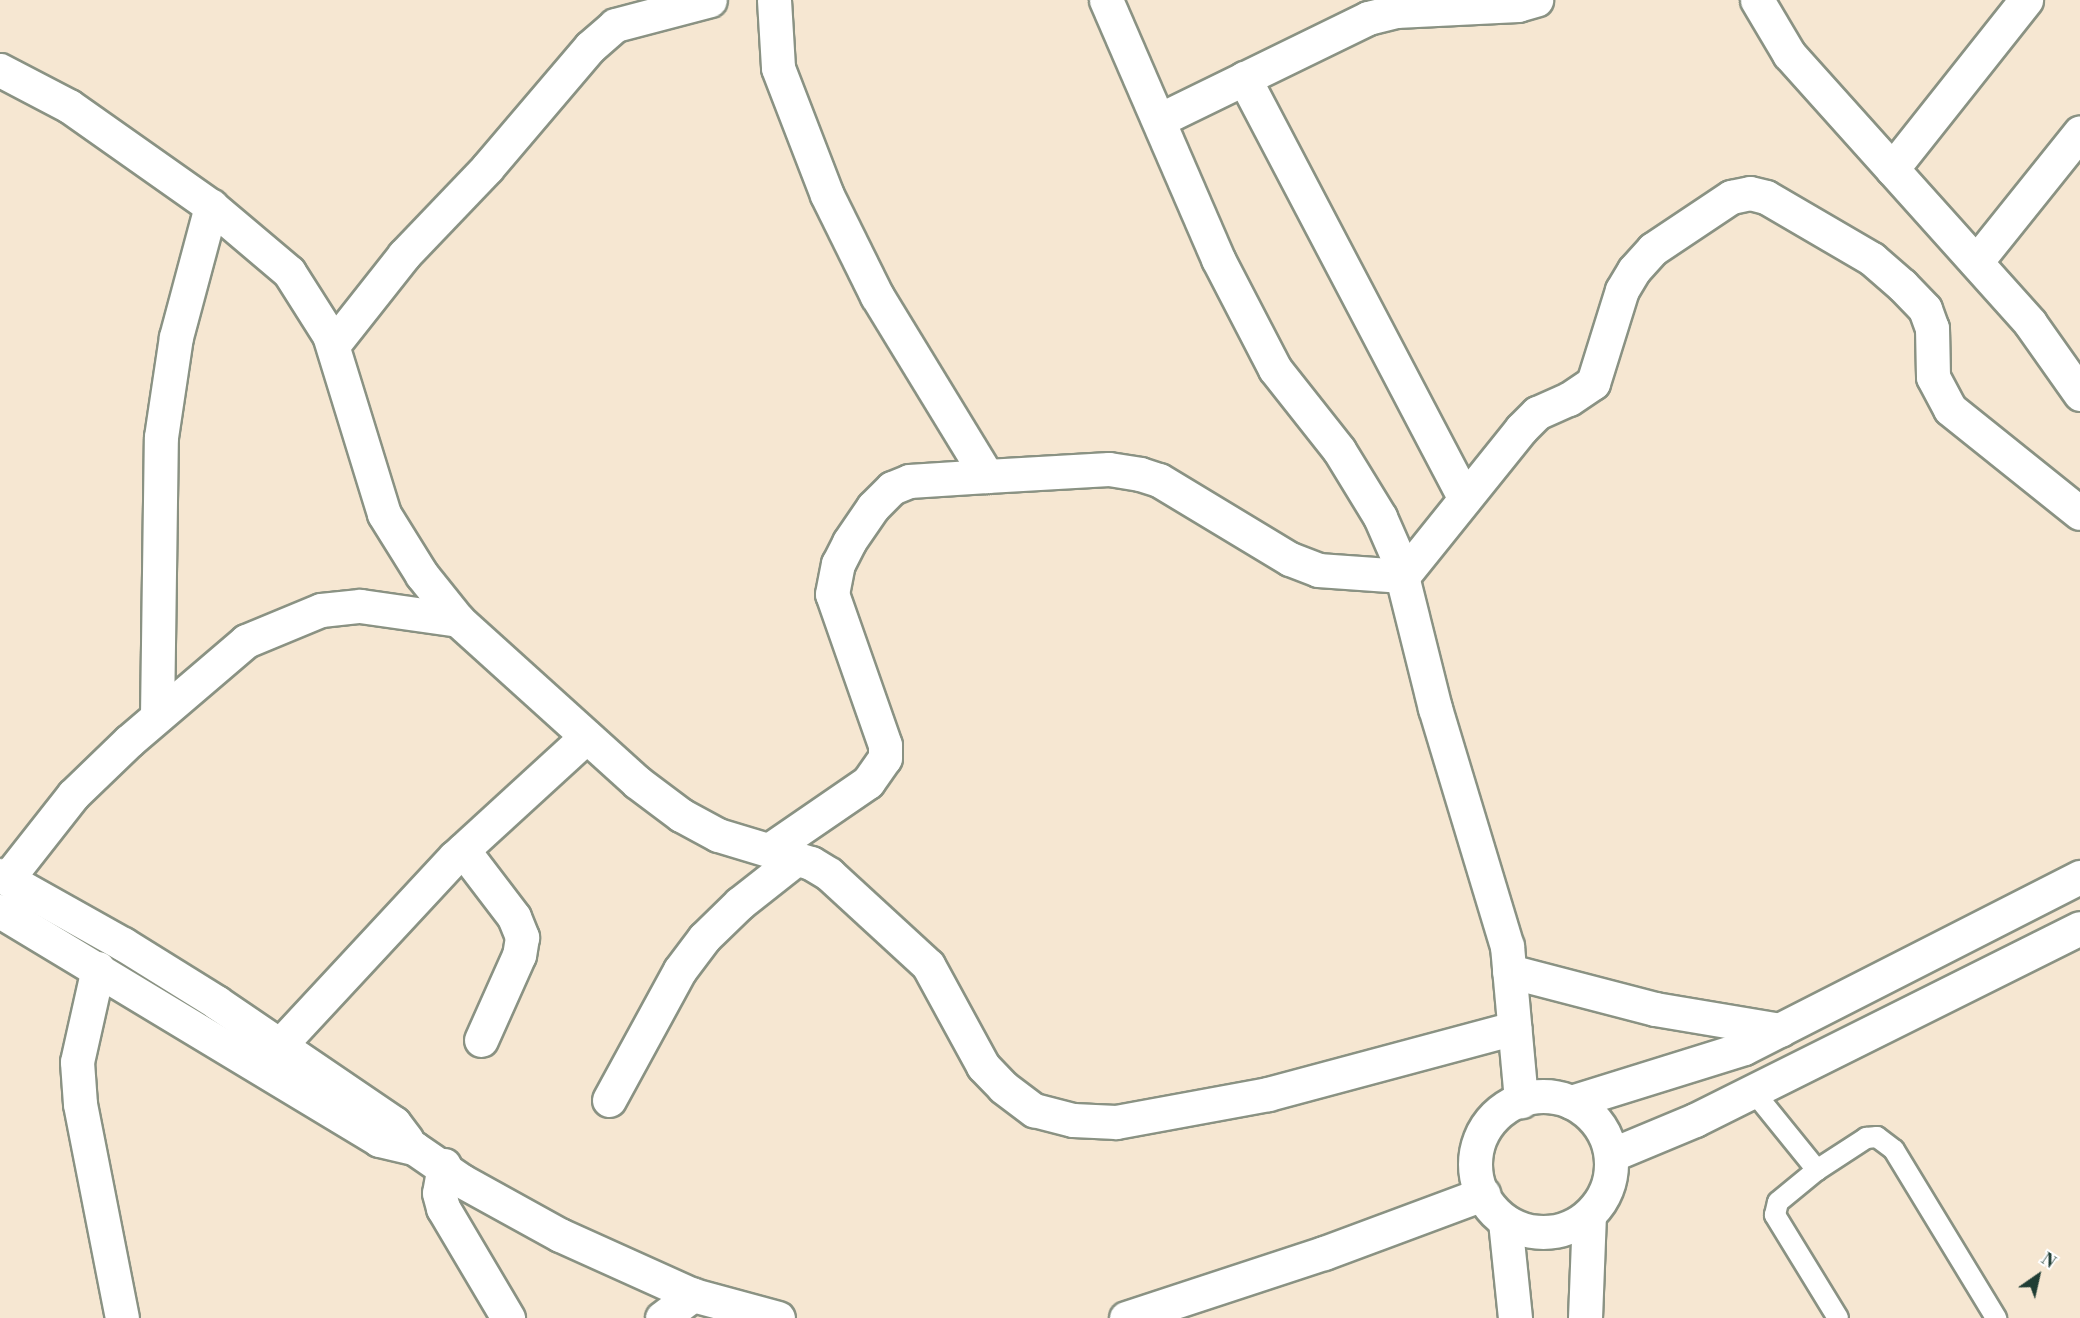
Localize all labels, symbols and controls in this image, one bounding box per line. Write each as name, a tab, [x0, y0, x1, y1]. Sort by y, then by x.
north arrow	[2008, 1246, 2068, 1306]
text: N	[2037, 1249, 2059, 1273]

